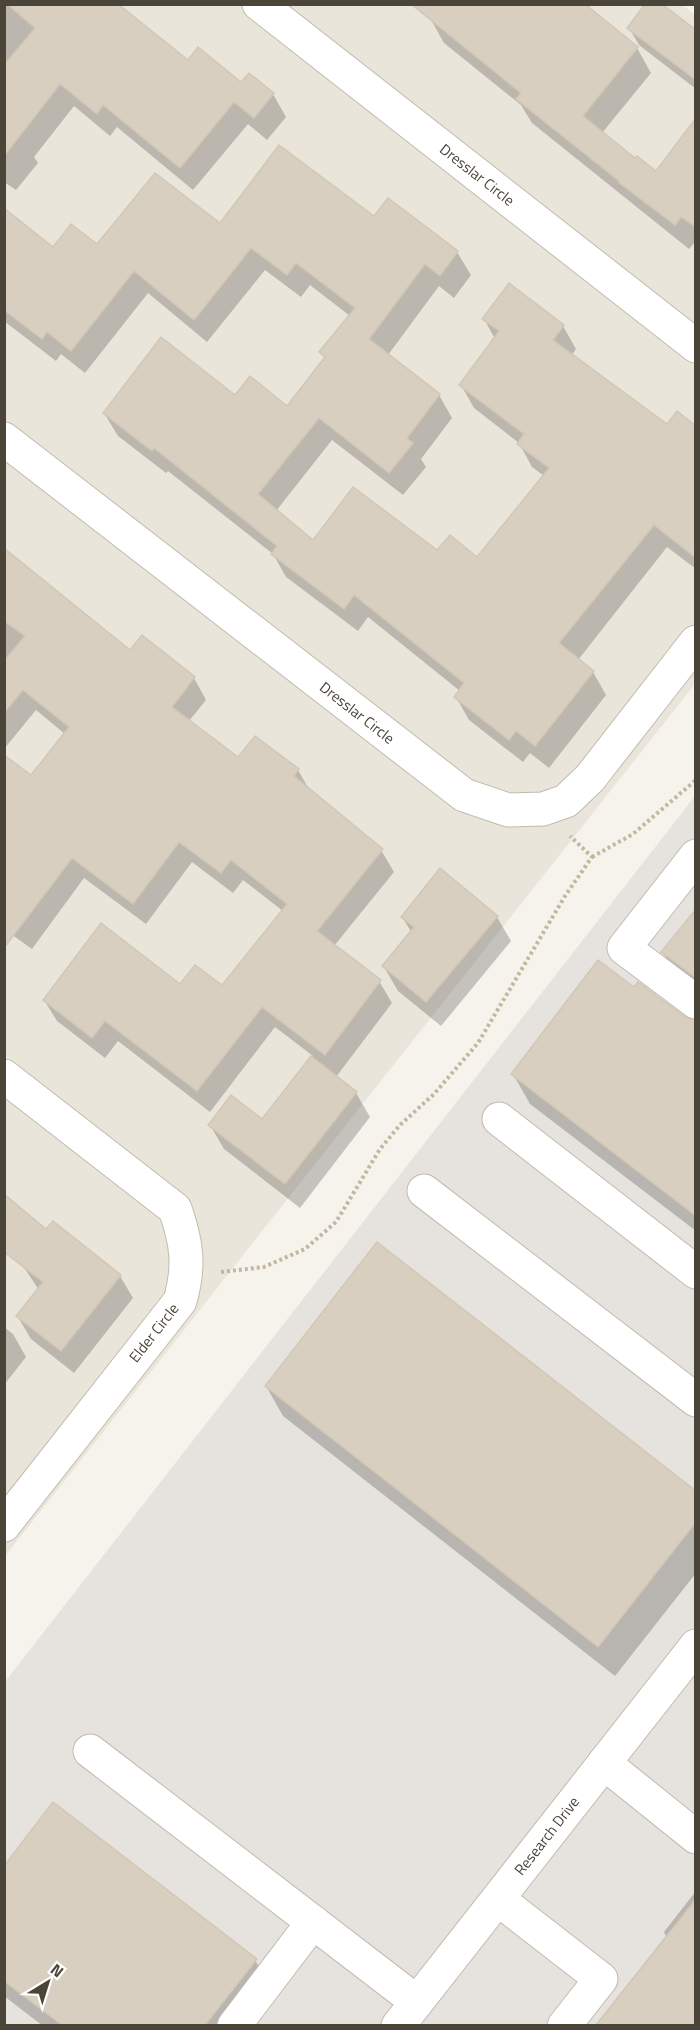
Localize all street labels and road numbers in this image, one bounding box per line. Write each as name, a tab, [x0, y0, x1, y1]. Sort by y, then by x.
street label: Dresslar Circle	[435, 138, 520, 211]
street label: Dresslar Circle	[315, 676, 400, 749]
street label: Elder Circle	[123, 1298, 184, 1367]
street label: Research Drive	[508, 1791, 585, 1880]

